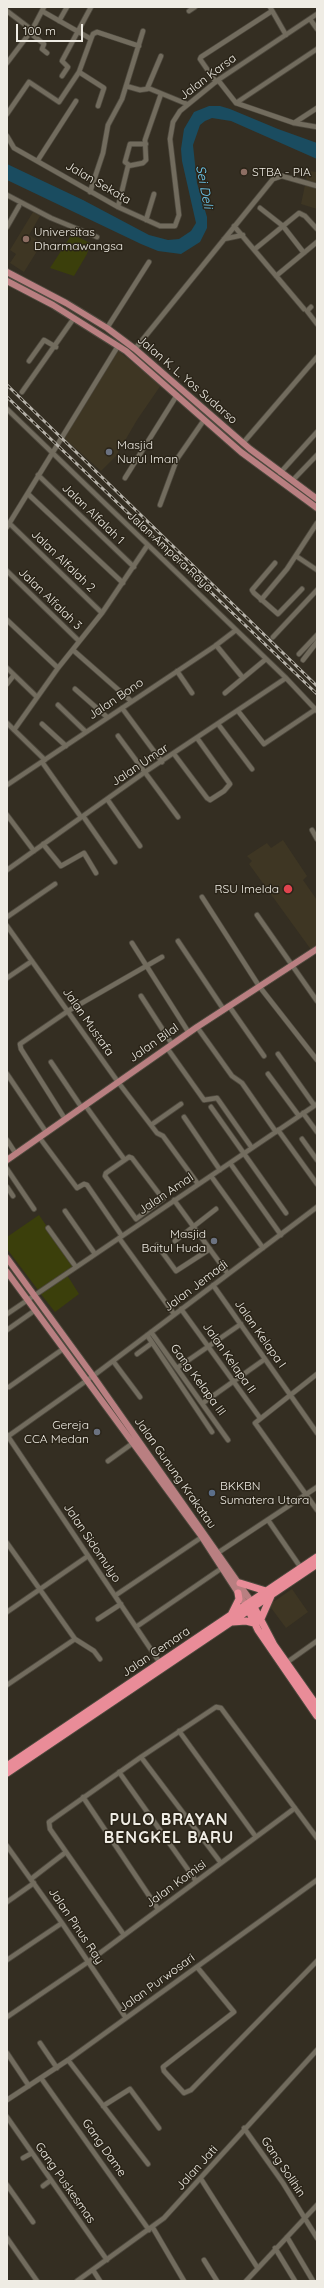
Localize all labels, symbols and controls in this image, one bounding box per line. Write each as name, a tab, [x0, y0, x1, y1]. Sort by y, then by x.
scale bar	[18, 16, 85, 42]
text: 100 m	[23, 23, 56, 38]
street label: Jalan Karsa	[177, 51, 239, 103]
street label: Jalan Sekata	[63, 159, 133, 207]
water label: Sei Deli	[192, 164, 216, 210]
place label: STBA - PIA	[252, 165, 311, 179]
marker: STBA - PIA	[239, 167, 249, 177]
place label: Universitas Dharmawangsa	[34, 225, 123, 253]
marker: Universitas Dharmawangsa	[21, 234, 31, 244]
street label: Jalan K. L. Yos Sudarso	[134, 333, 240, 427]
place label: Masjid Nurul Iman	[117, 438, 178, 466]
marker: Masjid Nurul Iman	[104, 447, 114, 457]
street label: Jalan Alfalah 1	[59, 481, 127, 547]
street label: Jalan Ampera Raya	[124, 509, 216, 595]
street label: Jalan Alfalah 2	[28, 527, 98, 595]
street label: Jalan Alfalah 3	[15, 565, 85, 633]
street label: Jalan Bono	[86, 675, 146, 723]
street label: Jalan Umar	[109, 741, 171, 789]
place label: RSU Imelda	[214, 882, 279, 896]
marker: RSU Imelda	[282, 883, 294, 895]
street label: Jalan Mustafa	[59, 985, 117, 1059]
street label: Jalan Bilal	[126, 1021, 182, 1065]
street label: Jalan Amal	[136, 1170, 196, 1218]
place label: Masjid Baitul Huda	[141, 1227, 206, 1255]
marker: Masjid Baitul Huda	[209, 1236, 219, 1246]
street label: Jalan Jemadi	[161, 1257, 231, 1315]
street label: Jalan Kelapa I	[231, 1297, 289, 1371]
street label: Jalan Kelapa II	[199, 1320, 259, 1396]
street label: Gang Kelapa III	[167, 1341, 229, 1419]
street label: Jalan Gunung Krakatau	[131, 1415, 219, 1531]
place label: Gereja CCA Medan	[24, 1418, 89, 1446]
marker: Gereja CCA Medan	[92, 1427, 102, 1437]
place label: BKKBN Sumatera Utara	[220, 1479, 309, 1507]
marker: BKKBN Sumatera Utara	[207, 1488, 217, 1498]
street label: Jalan Sidomulyo	[60, 1501, 124, 1585]
street label: Jalan Cemara	[119, 1624, 193, 1680]
district label: PULO BRAYAN BENGKEL BARU	[104, 1810, 234, 1848]
street label: Jalan Komisi	[143, 1857, 209, 1911]
street label: Jalan Pinus Ray	[45, 1885, 107, 1967]
street label: Jalan Purwosari	[116, 1951, 198, 2015]
street label: Gang Dame	[79, 2116, 129, 2180]
street label: Gang Solihin	[258, 2134, 308, 2200]
street label: Gang Puskesmas	[32, 2140, 98, 2226]
street label: Jalan Jati	[173, 2143, 221, 2193]

